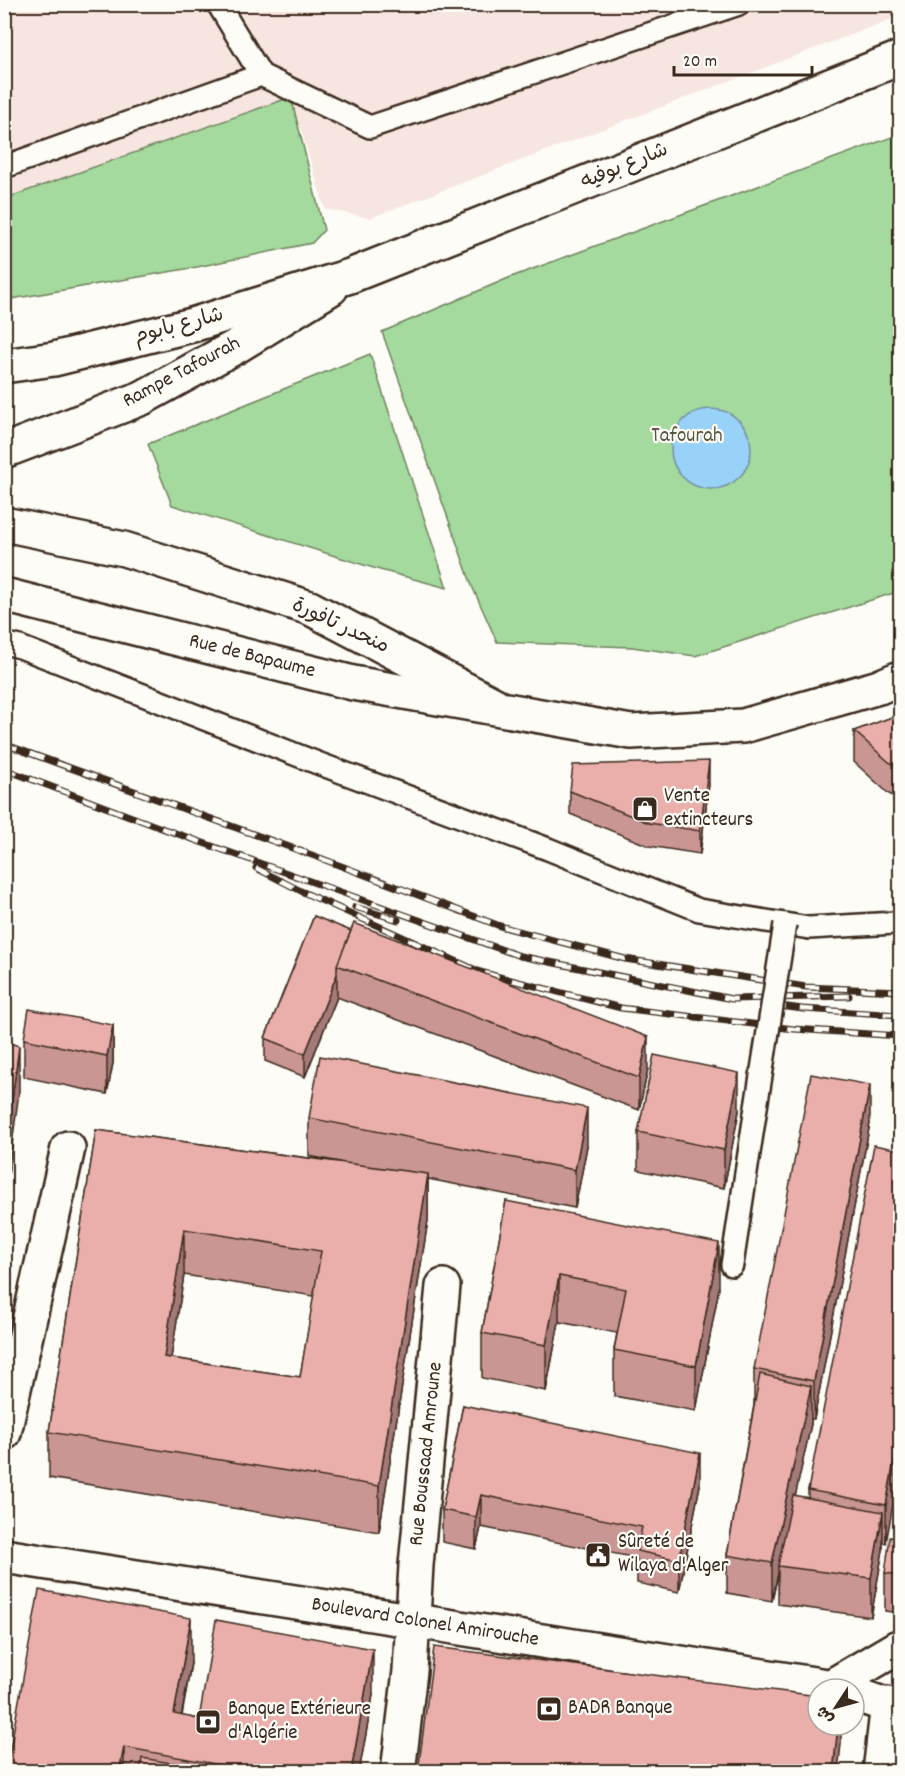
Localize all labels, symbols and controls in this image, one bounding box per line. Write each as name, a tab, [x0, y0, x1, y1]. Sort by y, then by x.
scale bar	[674, 39, 812, 77]
text: 20 m	[683, 50, 717, 75]
street label: شارع بوفيه	[577, 136, 673, 198]
street label: شارع بابوم	[131, 301, 227, 353]
street label: Rampe Tafourah	[118, 329, 246, 417]
park label: Tafourah	[651, 422, 723, 452]
street label: منحدر تافورة	[286, 591, 394, 663]
street label: Rue de Bapaume	[186, 627, 318, 687]
place label: Vente extincteurs	[664, 782, 753, 836]
shop icon: Vente extincteurs	[630, 794, 660, 824]
street label: Rue Boussaad Amroune	[402, 1361, 452, 1547]
place label: Sûreté de Wilaya d'Alger	[618, 1528, 729, 1582]
public building icon: Sûreté de Wilaya d'Alger	[583, 1540, 613, 1570]
street label: Boulevard Colonel Amirouche	[309, 1590, 541, 1656]
north arrow	[806, 1677, 866, 1737]
bank icon: BADR Banque	[534, 1694, 564, 1724]
place label: BADR Banque	[568, 1694, 672, 1724]
place label: Banque Extérieure d'Algérie	[228, 1695, 371, 1749]
text: ش	[811, 1700, 840, 1728]
bank icon: Banque Extérieure d'Algérie	[193, 1707, 223, 1737]

